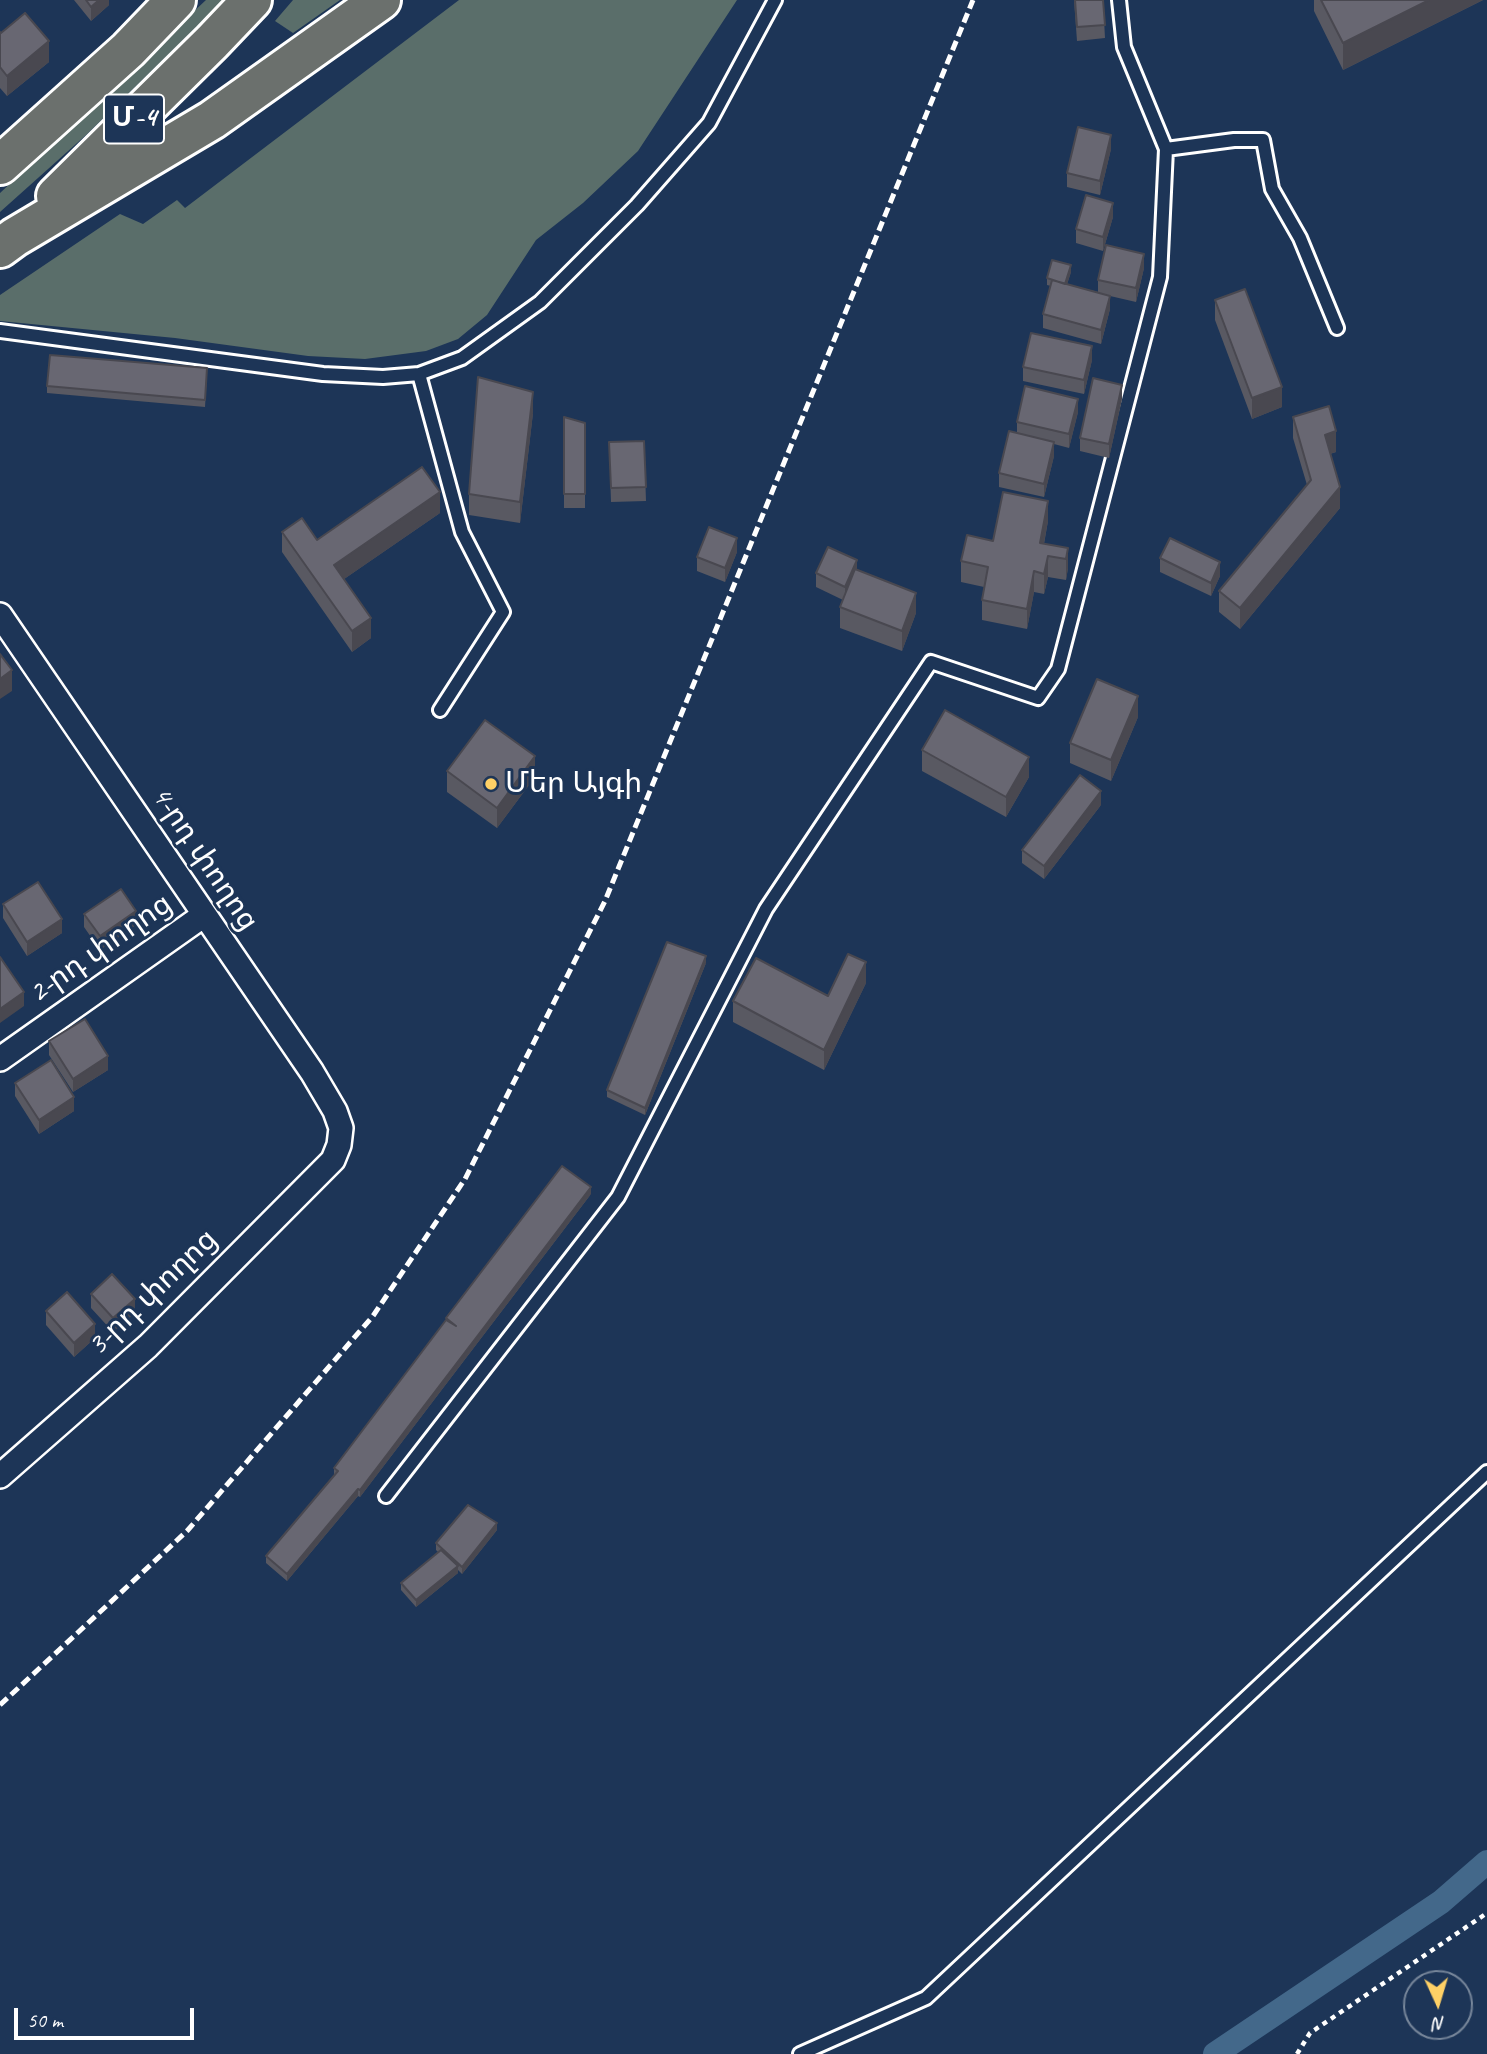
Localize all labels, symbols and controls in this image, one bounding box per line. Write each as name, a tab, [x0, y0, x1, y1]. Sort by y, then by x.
road number: Մ-4	[104, 94, 164, 144]
place label: Մեր Այգի	[505, 766, 642, 802]
marker: Մեր Այգի	[483, 776, 499, 792]
street label: 4-րդ փողոց	[142, 780, 266, 938]
street label: 2-րդ փողոց	[22, 886, 180, 1012]
street label: 3-րդ փողոց	[81, 1222, 225, 1364]
north arrow	[1403, 1970, 1473, 2040]
scale bar	[18, 1994, 198, 2038]
text: 50 m	[27, 2007, 63, 2033]
text: N	[1433, 2012, 1446, 2036]

